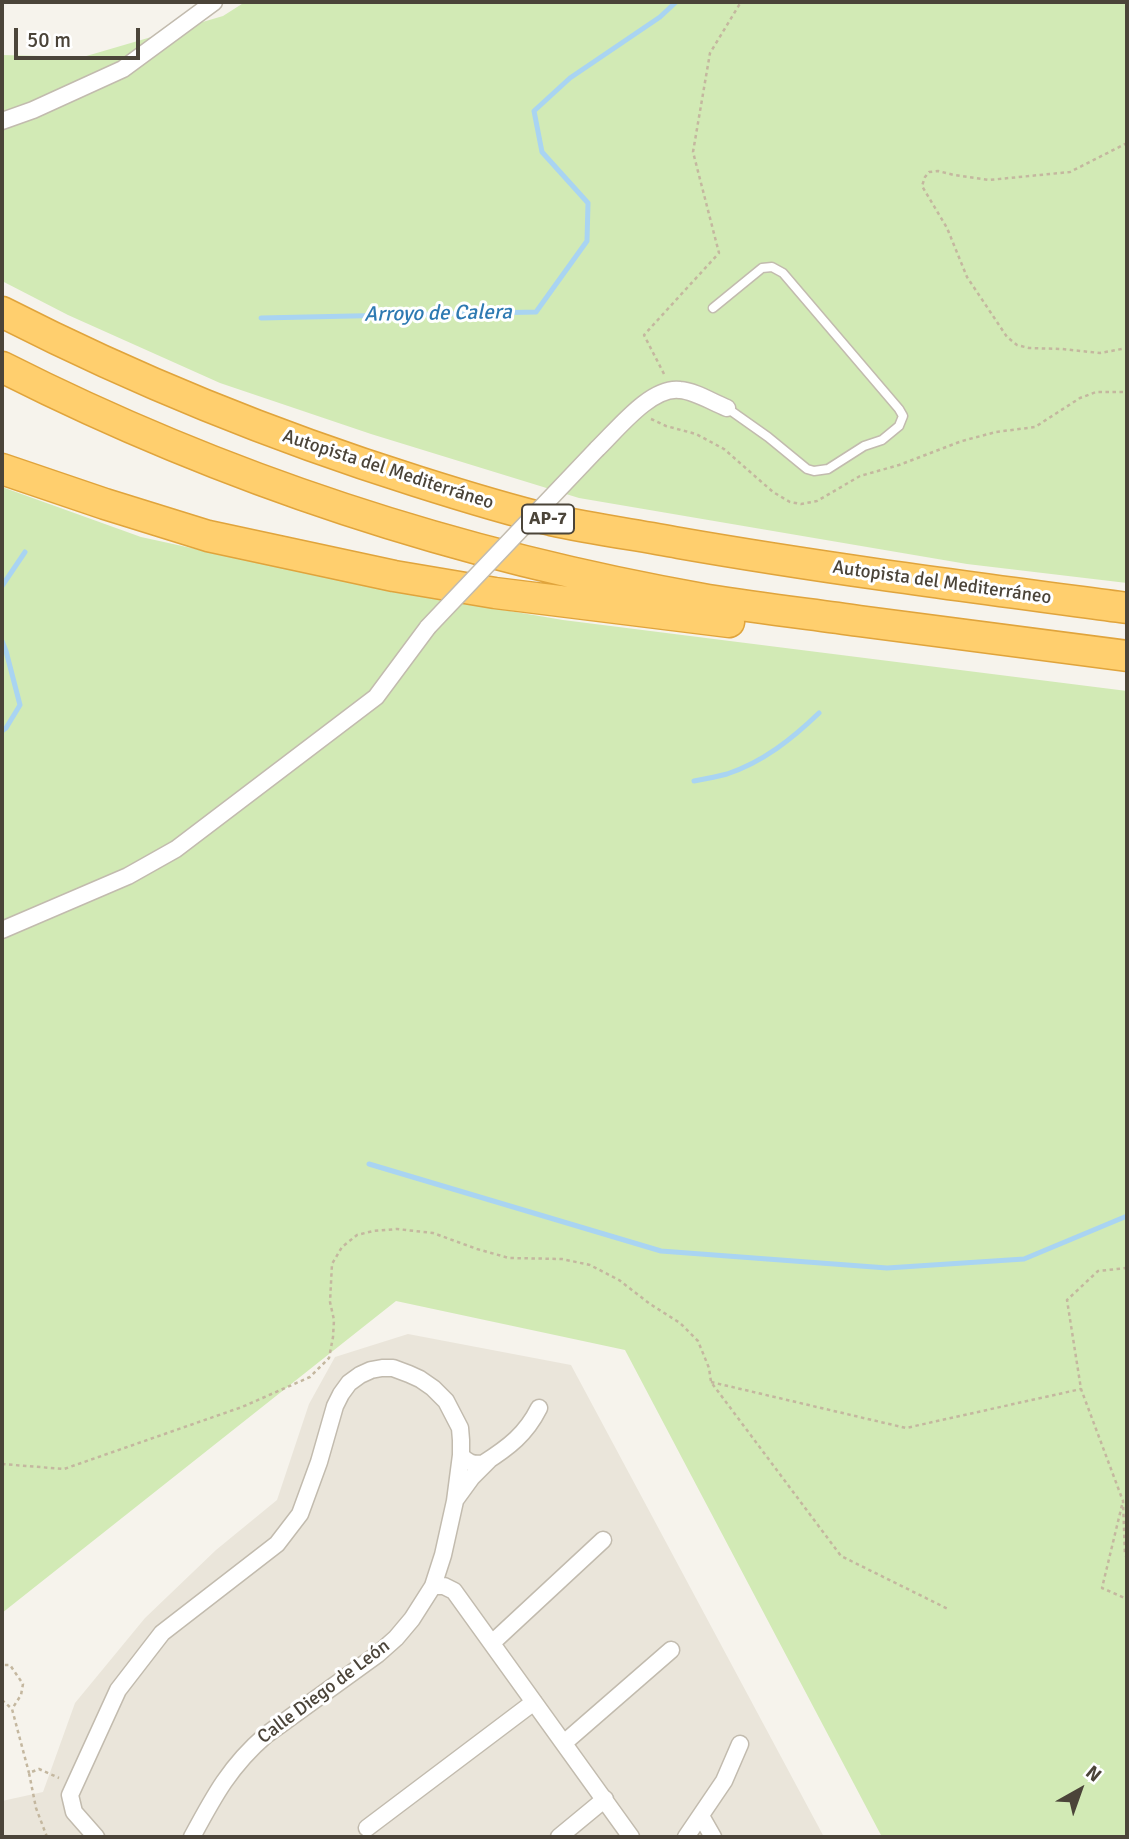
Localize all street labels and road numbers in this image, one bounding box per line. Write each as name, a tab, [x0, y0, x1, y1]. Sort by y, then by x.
street label: Autopista del Mediterráneo	[280, 425, 496, 515]
road number: AP-7	[522, 504, 574, 534]
street label: Autopista del Mediterráneo	[831, 556, 1053, 610]
street label: Calle Diego de León	[253, 1635, 395, 1749]

